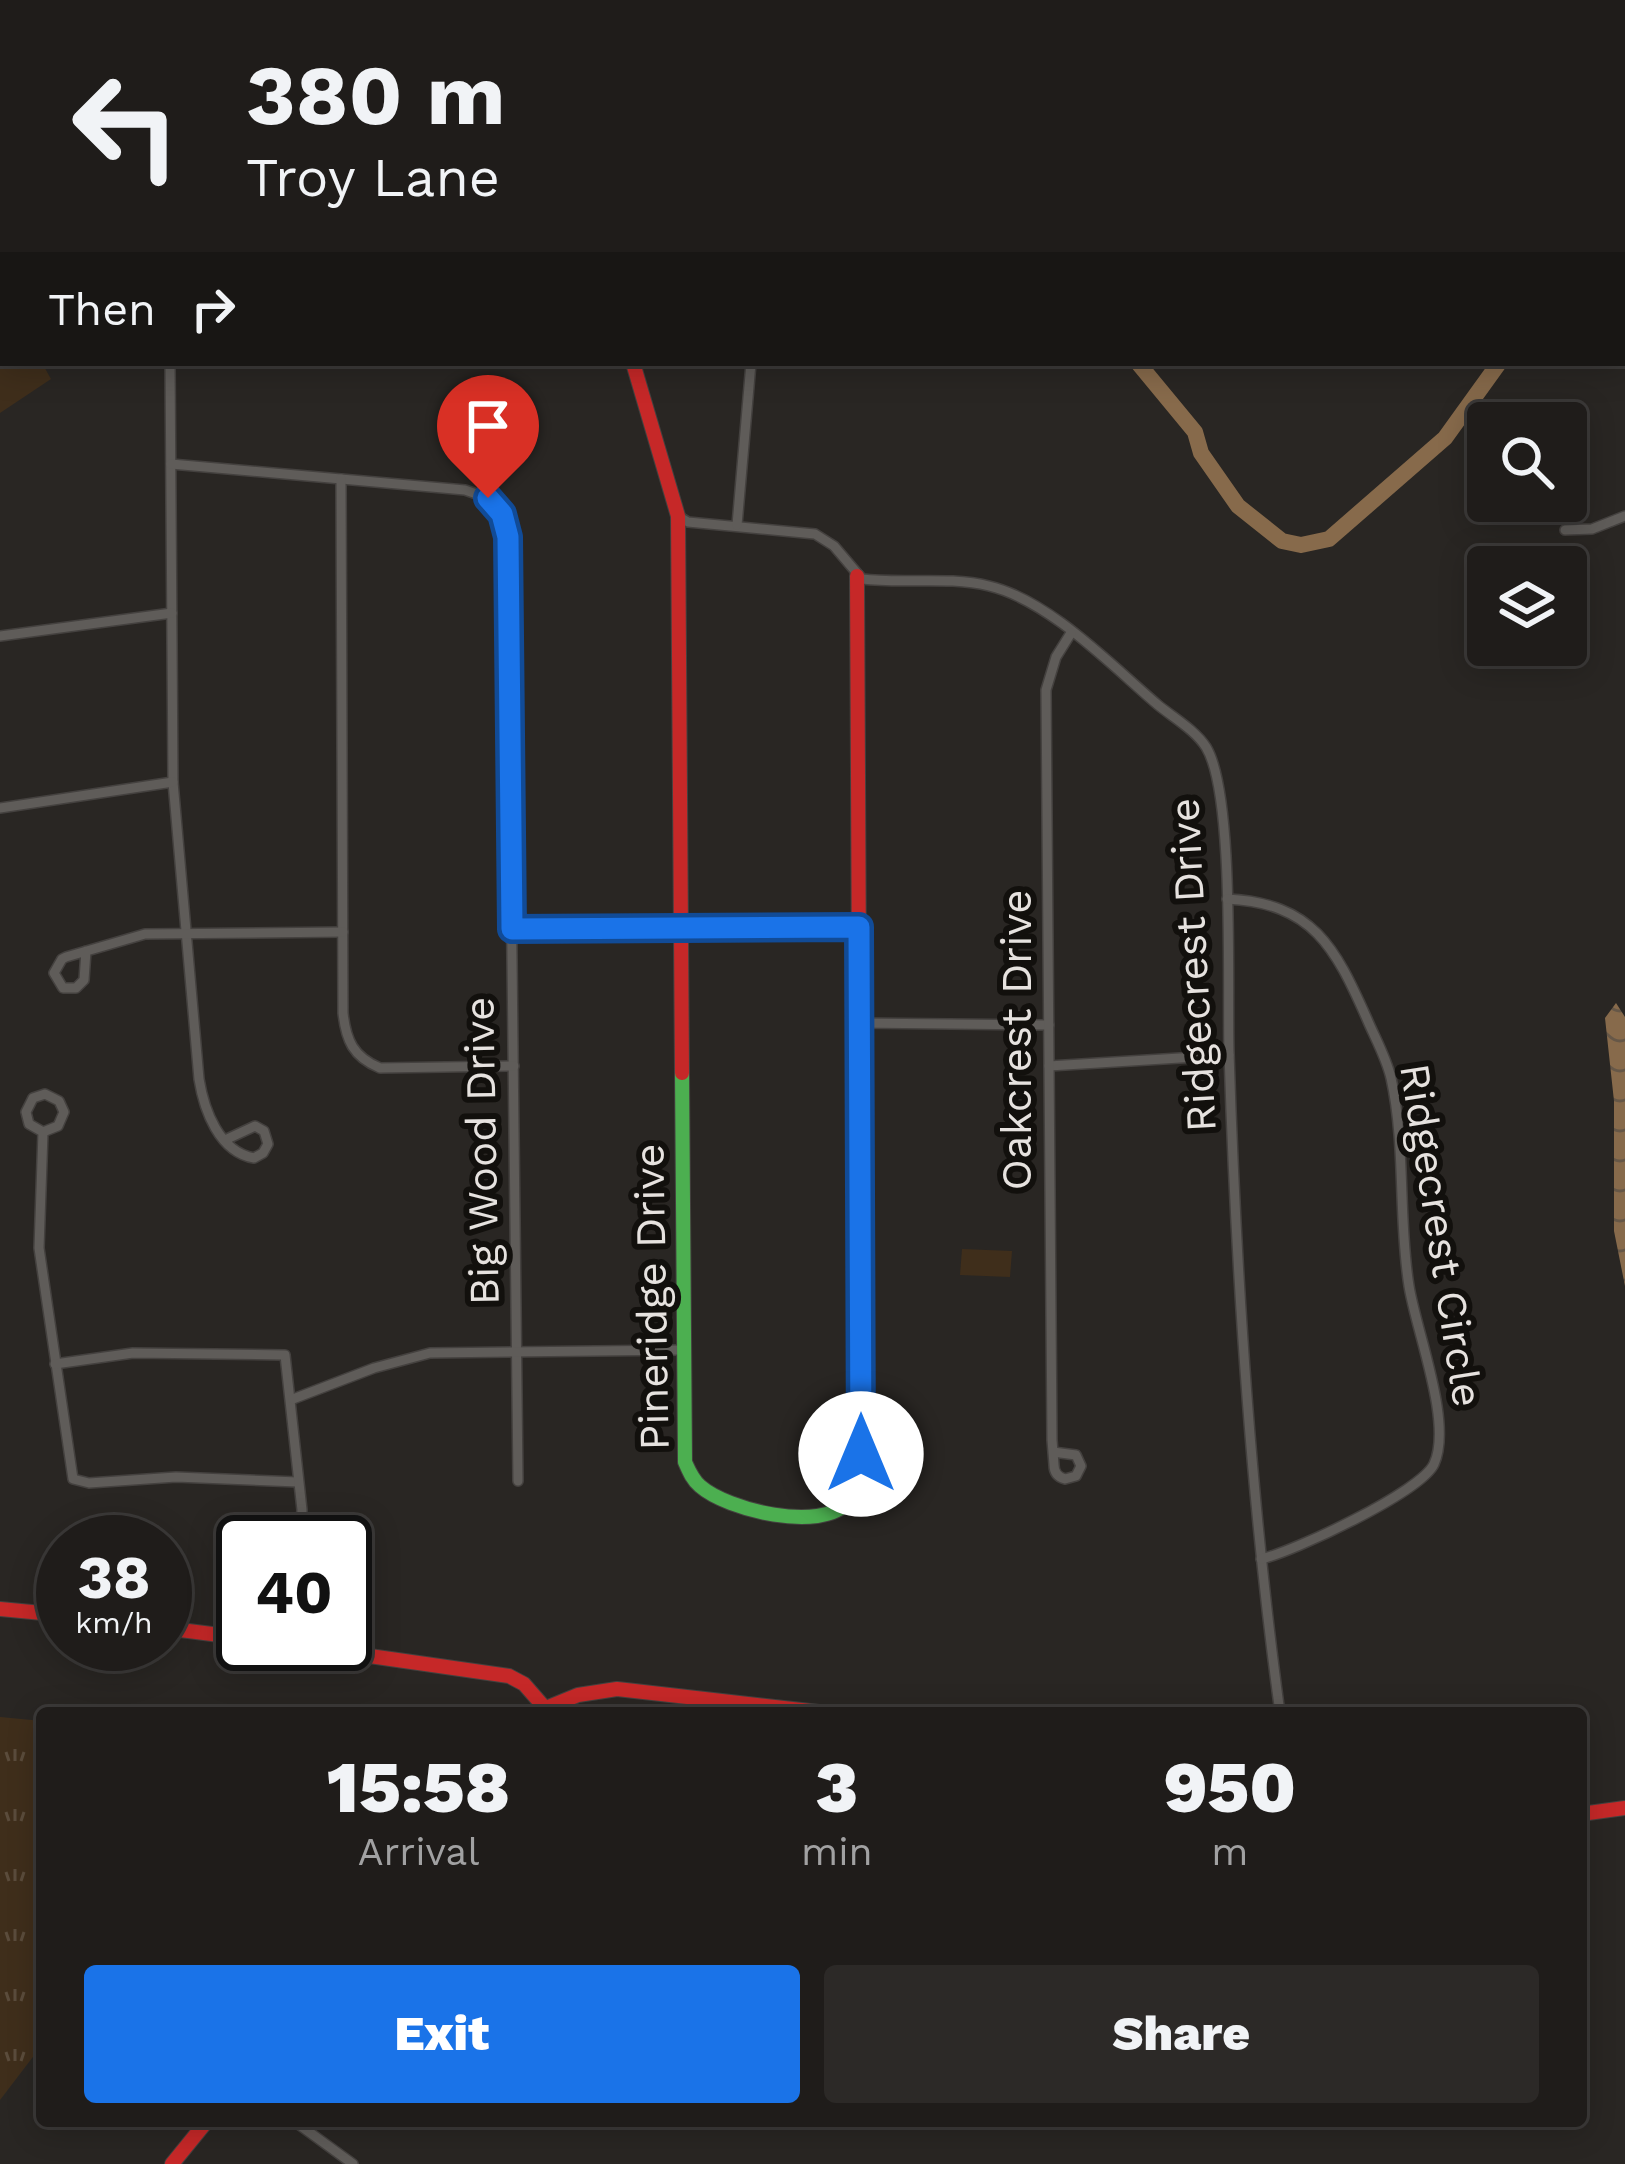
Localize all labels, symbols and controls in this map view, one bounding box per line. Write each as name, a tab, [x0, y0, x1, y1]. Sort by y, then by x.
text: 380 m	[246, 46, 506, 144]
icon: left	[48, 48, 204, 204]
text: Troy Lane	[246, 146, 500, 209]
icon: right	[180, 276, 246, 342]
text: Then	[48, 283, 156, 336]
pin	[437, 375, 539, 498]
icon: arrive	[455, 393, 521, 459]
map controls	[1467, 402, 1587, 666]
button: search	[1467, 402, 1587, 522]
button: layers	[1467, 546, 1587, 666]
street label: Ridgecrest Drive	[1159, 797, 1226, 1133]
street label: Oakcrest Drive	[992, 890, 1041, 1190]
street label: Big Wood Drive	[454, 996, 509, 1306]
street label: Ridgecrest Circle	[1390, 1060, 1493, 1410]
street label: Pineridge Drive	[624, 1143, 679, 1451]
position arrow	[798, 1391, 924, 1517]
speed limit sign: 40	[216, 1515, 372, 1671]
text: 38	[77, 1542, 151, 1613]
text: km/h	[75, 1605, 153, 1640]
text: 15:58	[327, 1745, 510, 1829]
text: 3	[815, 1745, 858, 1829]
text: 950	[1164, 1745, 1296, 1829]
text: Arrival	[358, 1829, 479, 1874]
text: min	[801, 1829, 873, 1874]
text: m	[1211, 1829, 1248, 1874]
button: Exit	[84, 1965, 800, 2103]
button: Share	[824, 1965, 1539, 2103]

